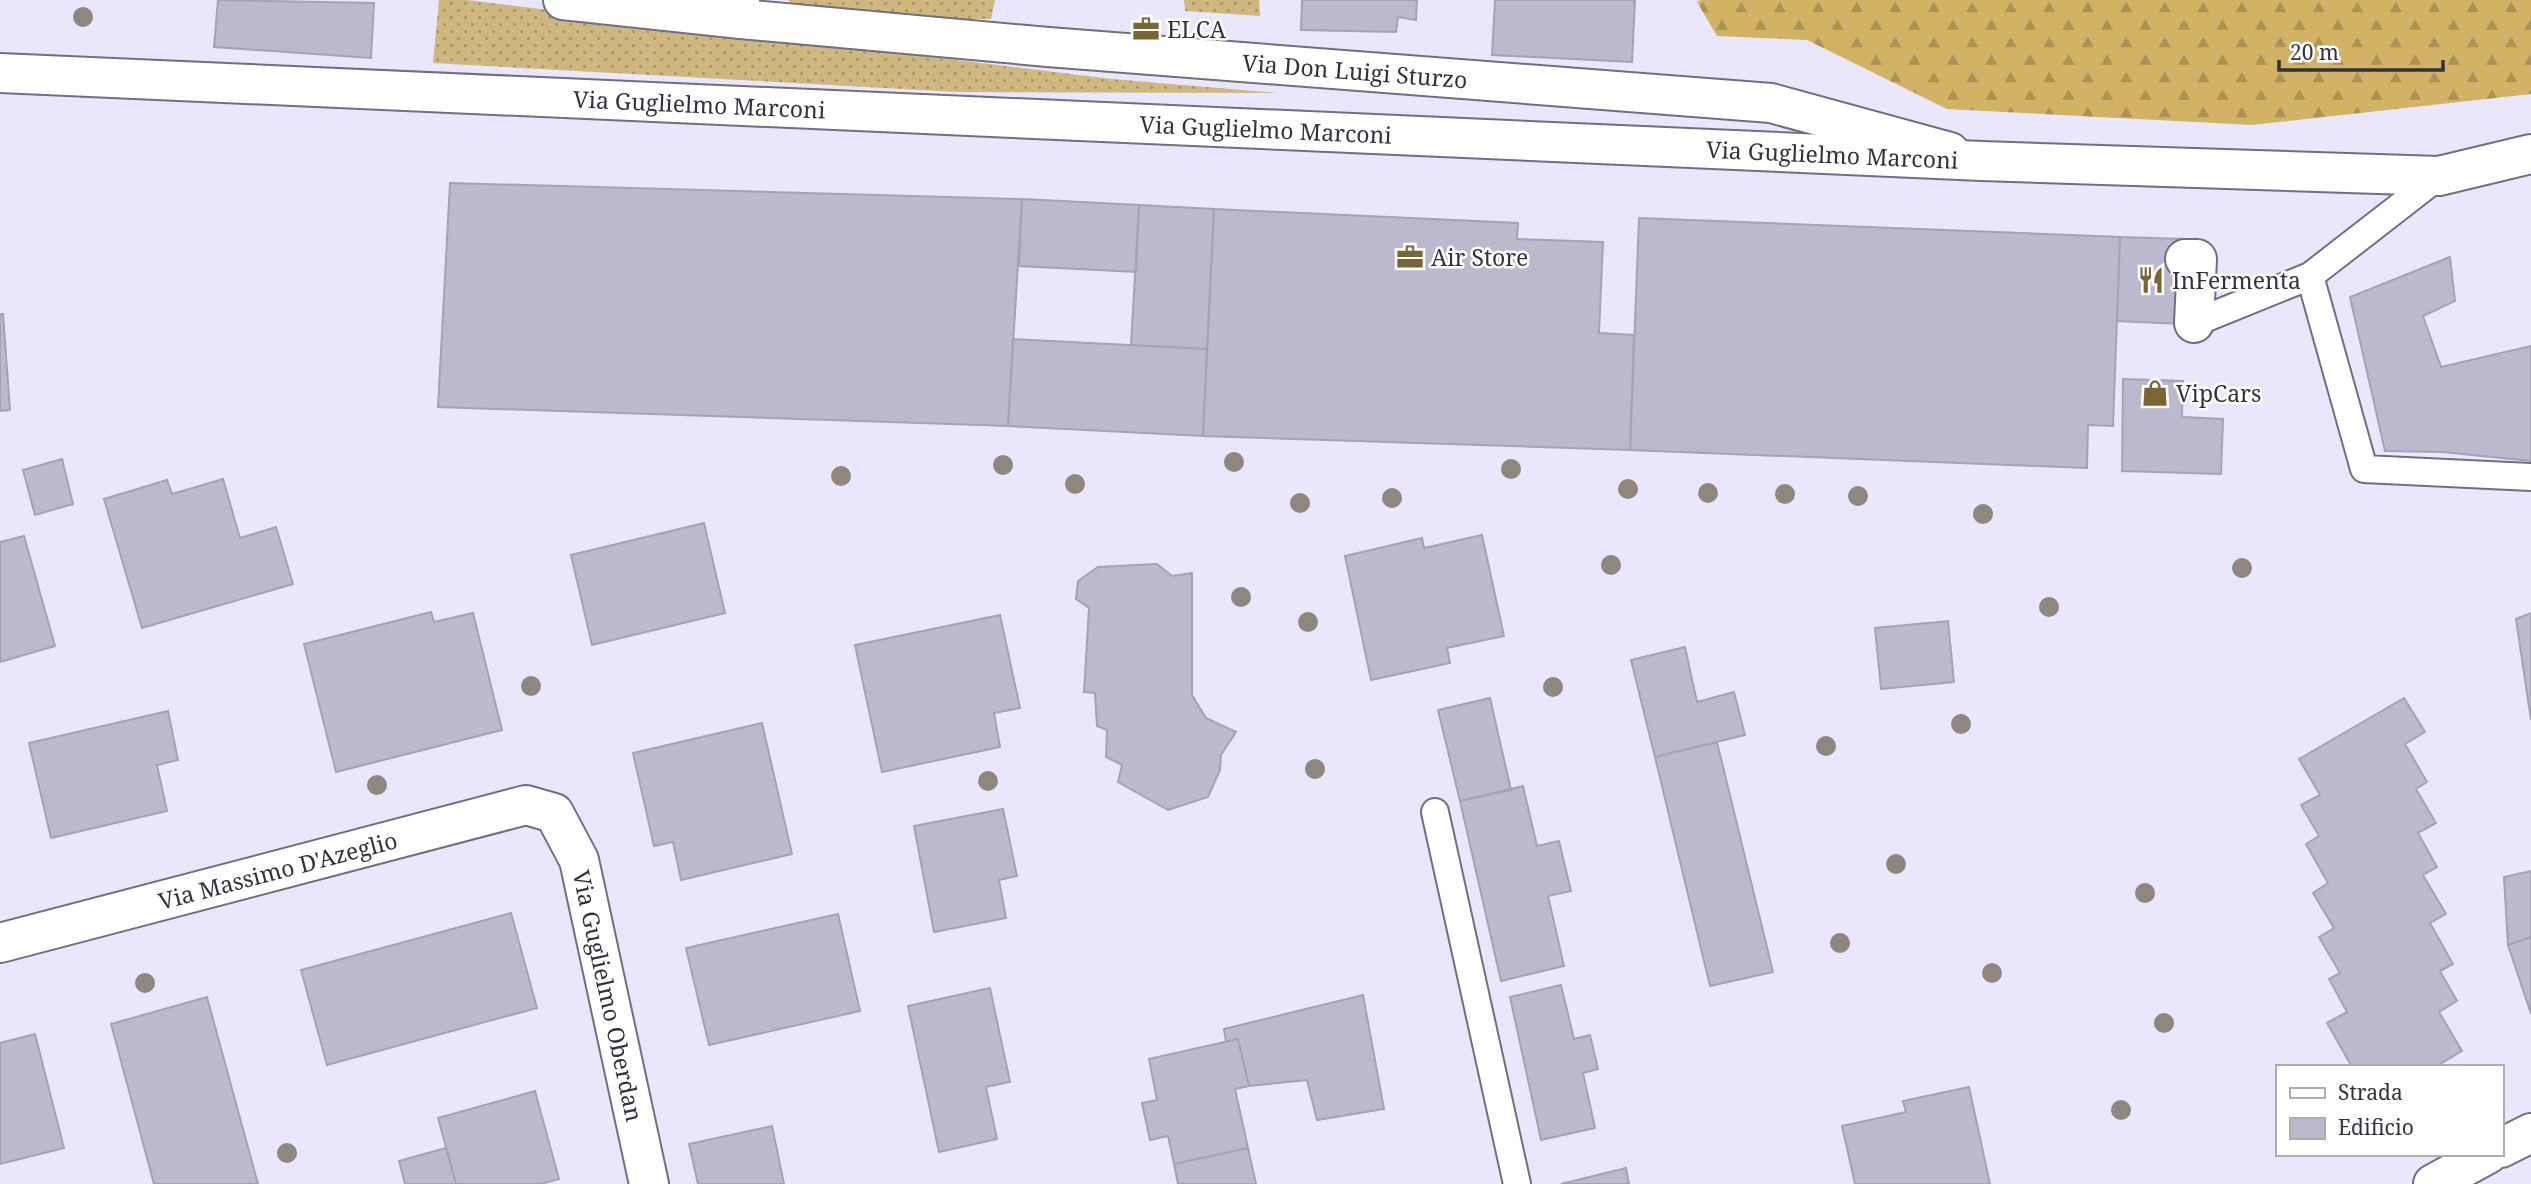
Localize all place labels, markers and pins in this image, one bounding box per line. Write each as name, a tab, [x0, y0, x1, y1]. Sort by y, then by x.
place label: ELCA	[1167, 13, 1227, 45]
office icon: ELCA	[1131, 14, 1161, 44]
place label: Air Store	[1431, 241, 1528, 273]
office icon: Air Store	[1395, 242, 1425, 272]
place label: InFermenta	[2172, 264, 2301, 296]
restaurant icon: InFermenta	[2136, 265, 2166, 295]
place label: VipCars	[2176, 377, 2261, 409]
shop icon: VipCars	[2140, 378, 2170, 408]

